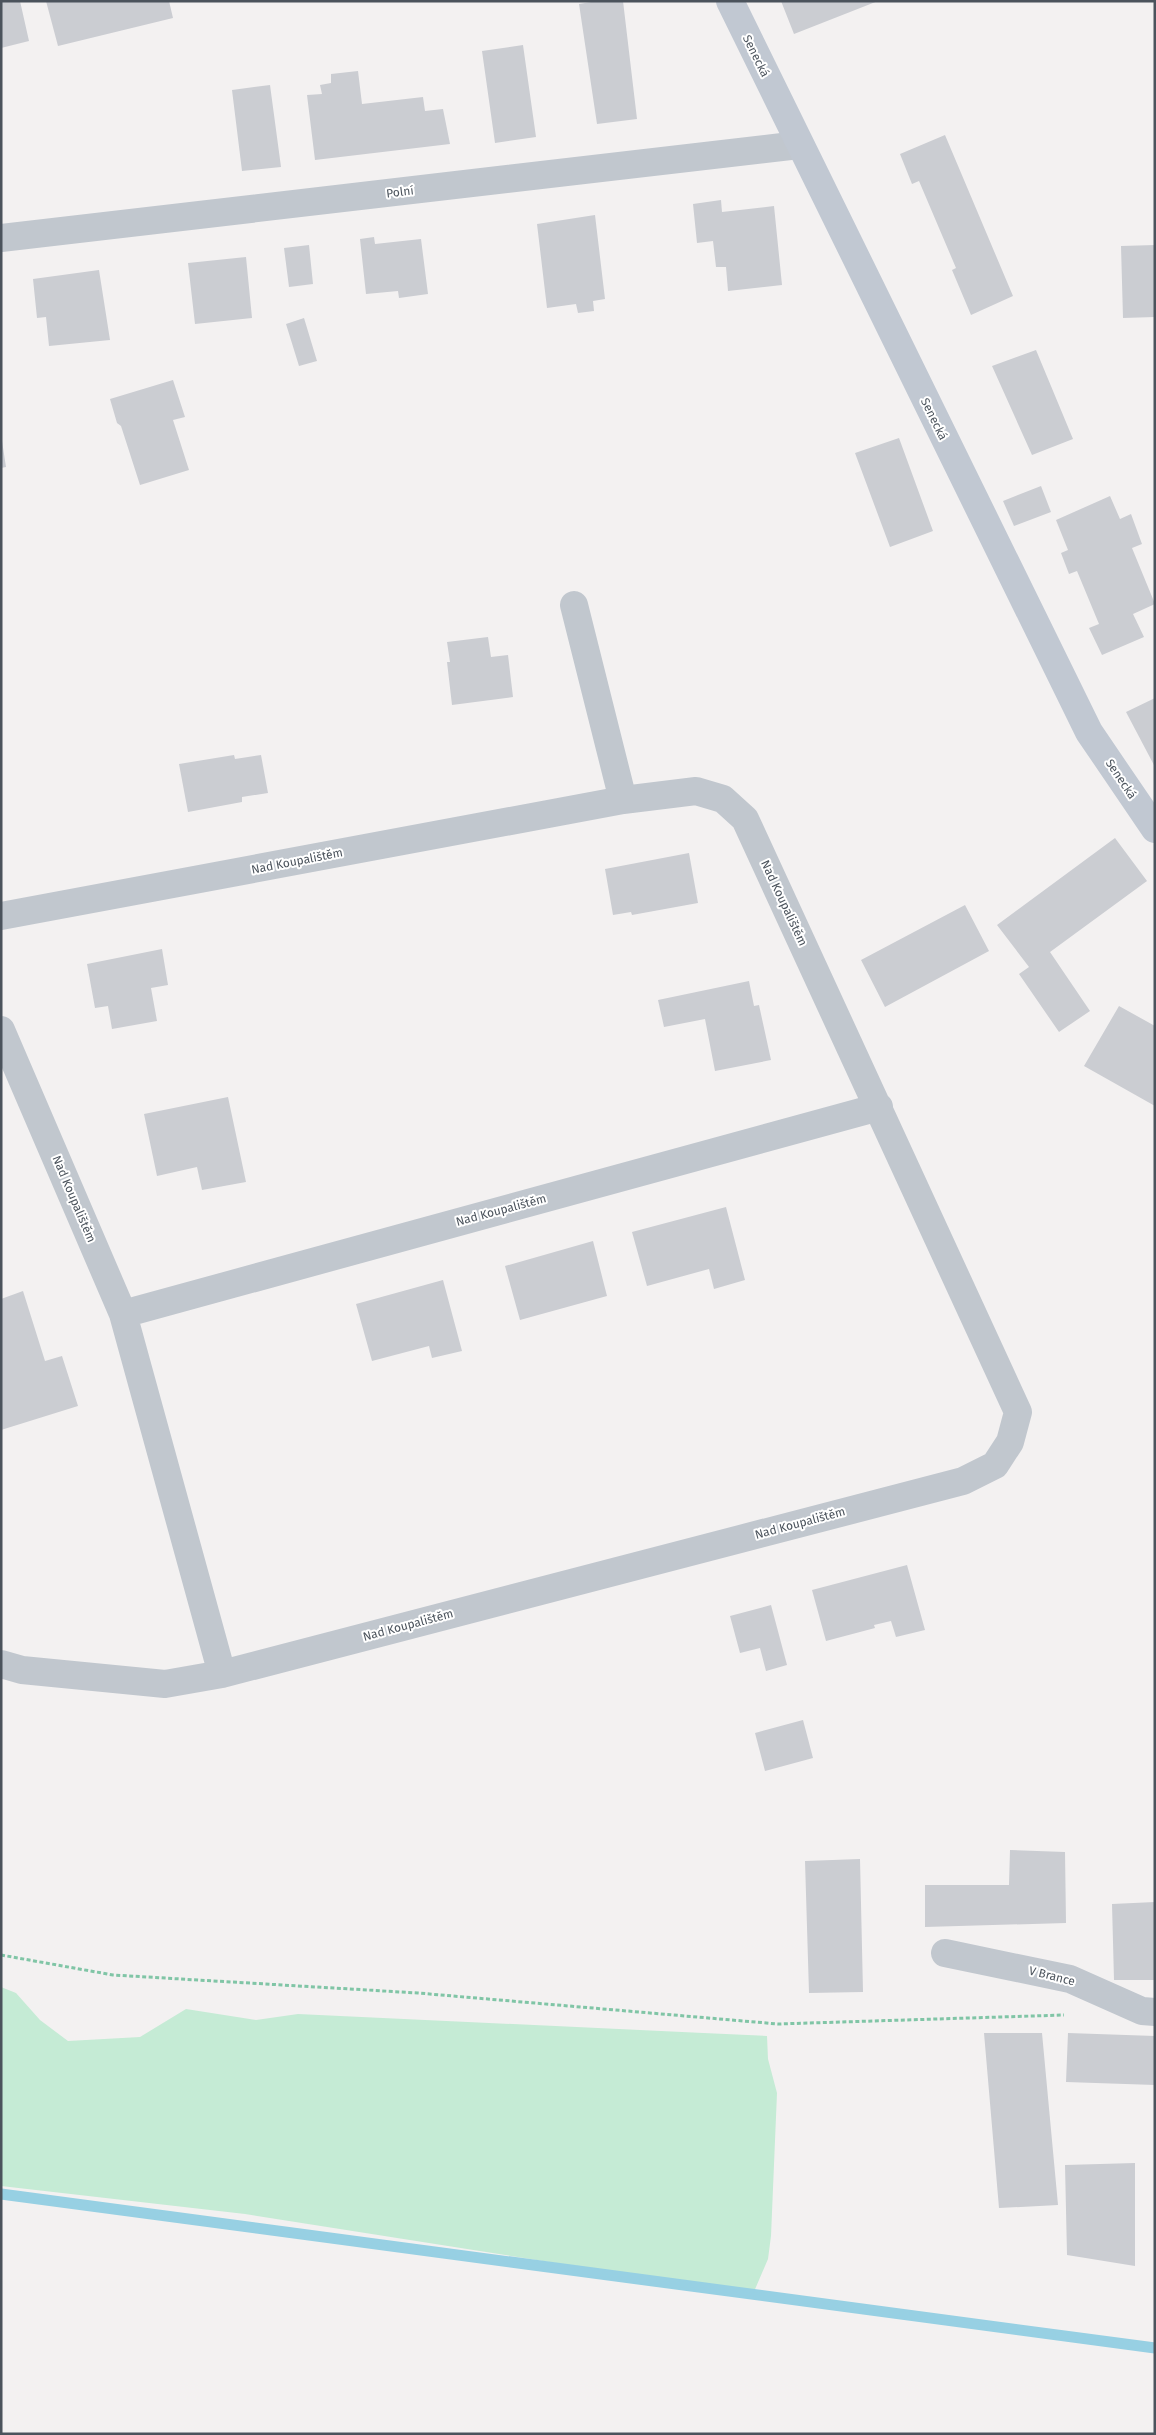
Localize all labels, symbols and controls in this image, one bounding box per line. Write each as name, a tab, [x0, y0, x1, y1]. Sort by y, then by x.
street label: Senecká	[740, 33, 772, 79]
street label: Polní	[385, 183, 415, 201]
street label: Senecká	[918, 396, 950, 442]
street label: Senecká	[1103, 756, 1139, 802]
street label: Nad Koupalištěm	[250, 845, 344, 877]
street label: Nad Koupalištěm	[758, 858, 810, 948]
street label: Nad Koupalištěm	[49, 1154, 99, 1244]
street label: Nad Koupalištěm	[454, 1191, 548, 1229]
street label: Nad Koupalištěm	[753, 1504, 847, 1542]
street label: Nad Koupalištěm	[361, 1606, 455, 1644]
street label: V Brance	[1028, 1964, 1076, 1988]

